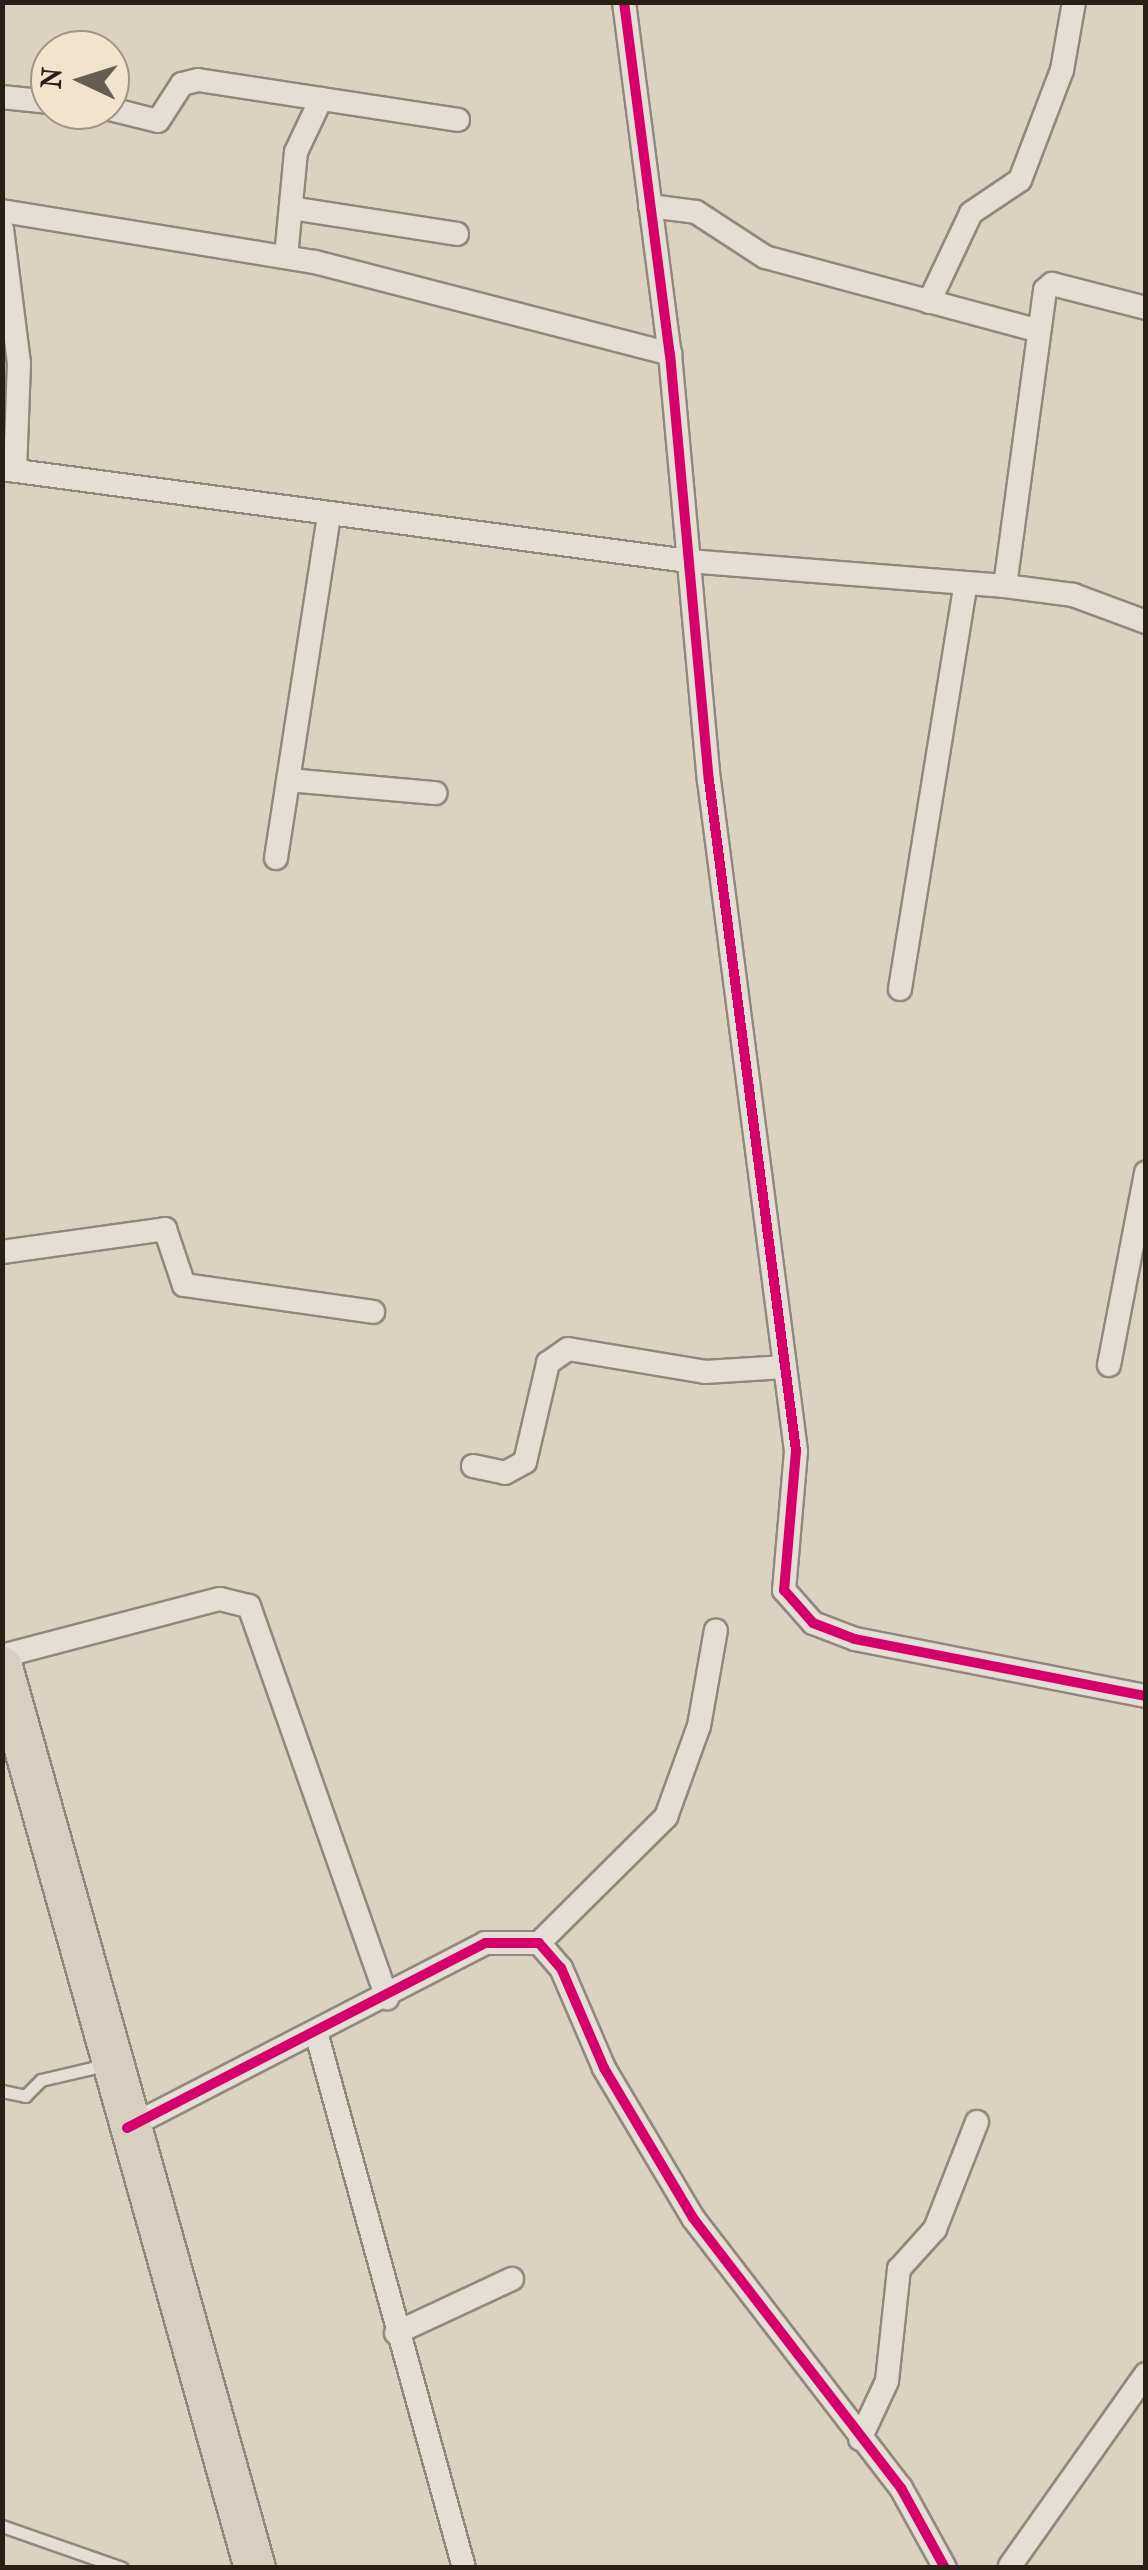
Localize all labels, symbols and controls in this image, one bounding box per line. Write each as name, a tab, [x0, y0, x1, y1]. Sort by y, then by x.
north arrow	[30, 30, 130, 130]
text: N	[34, 66, 69, 90]

